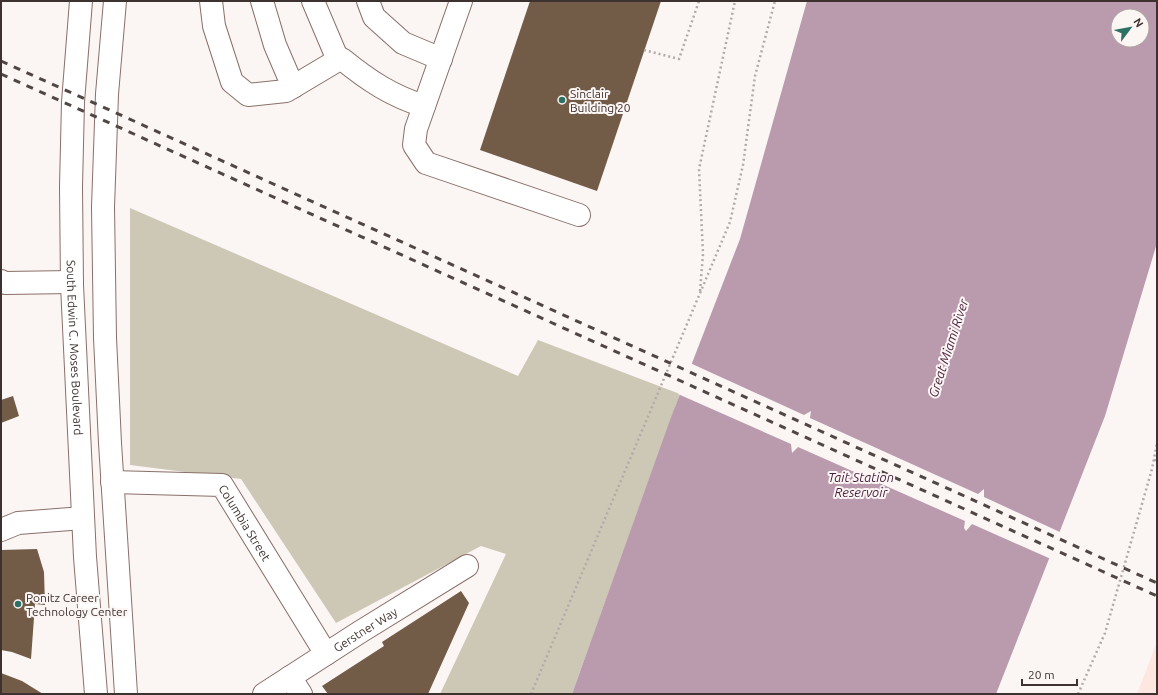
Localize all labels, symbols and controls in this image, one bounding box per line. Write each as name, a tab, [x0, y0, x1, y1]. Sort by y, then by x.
north arrow	[1110, 8, 1150, 48]
text: N	[1131, 16, 1146, 29]
place label: Sinclair Building 20	[570, 87, 631, 114]
marker: Sinclair Building 20	[557, 95, 567, 105]
street label: South Edwin C. Moses Boulevard	[65, 260, 86, 436]
water label: Great Miami River	[926, 296, 971, 399]
water label: Tait Station Reservoir	[828, 470, 894, 499]
street label: Columbia Street	[217, 482, 274, 563]
place label: Ponitz Career Technology Center	[26, 591, 128, 618]
marker: Ponitz Career Technology Center	[13, 599, 23, 609]
street label: Gerstner Way	[331, 604, 399, 654]
scale bar	[1022, 661, 1077, 687]
text: 20 m	[1028, 668, 1055, 681]

